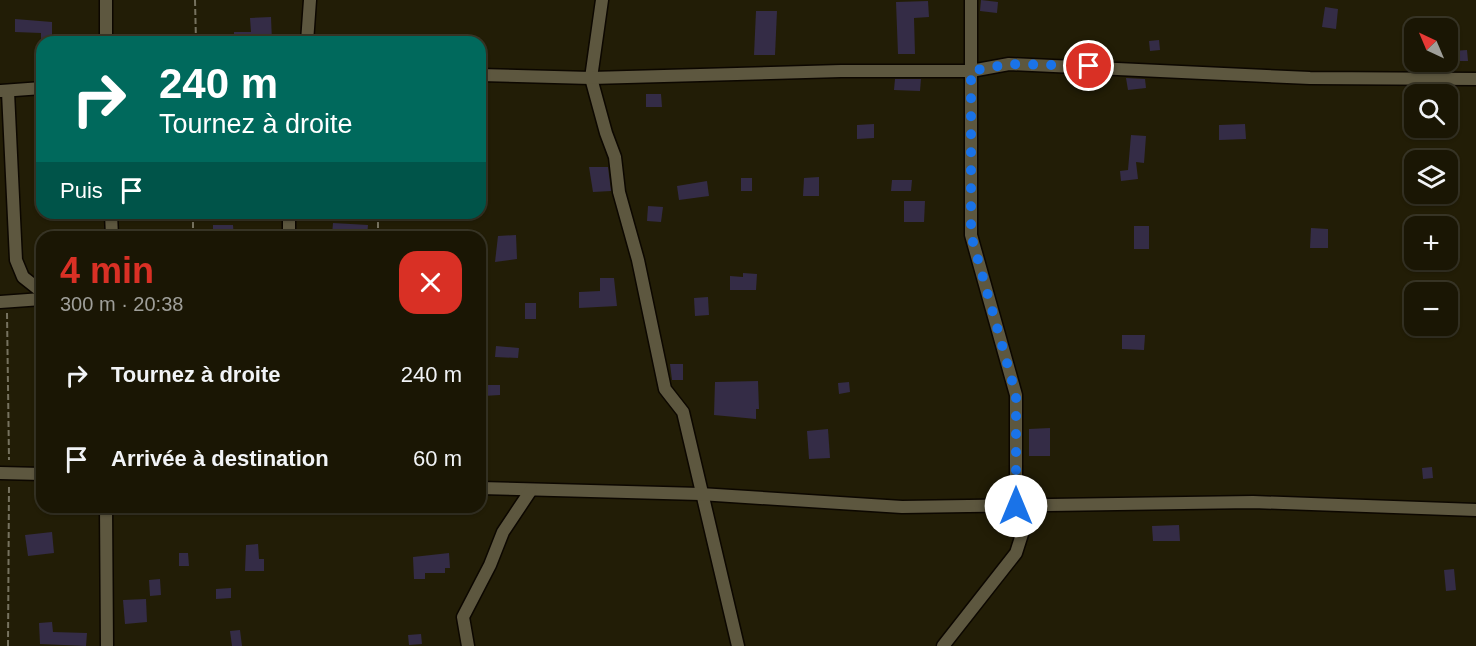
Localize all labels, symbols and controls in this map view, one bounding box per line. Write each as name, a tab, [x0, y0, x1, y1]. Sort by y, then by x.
north arrow	[1404, 18, 1458, 72]
map controls	[1404, 18, 1458, 336]
pin	[1063, 40, 1114, 91]
icon: arrive	[1072, 49, 1105, 82]
icon: right	[60, 60, 138, 138]
text: 240 m	[159, 60, 278, 107]
button: search	[1404, 84, 1458, 138]
text: Tournez à droite	[159, 109, 353, 139]
button: layers	[1404, 150, 1458, 204]
icon: arrive	[115, 174, 148, 207]
text: Puis	[60, 178, 103, 203]
button: +	[1404, 216, 1458, 270]
text: 4 min	[60, 250, 154, 291]
button: close	[399, 251, 462, 314]
button: −	[1404, 282, 1458, 336]
text: 300 m · 20:38	[60, 293, 183, 315]
icon: right	[60, 359, 93, 392]
text: Tournez à droite	[111, 362, 281, 387]
text: 240 m	[401, 362, 462, 387]
icon: arrive	[60, 443, 93, 476]
text: Arrivée à destination	[111, 446, 329, 471]
text: 60 m	[413, 446, 462, 471]
position arrow	[984, 474, 1048, 538]

